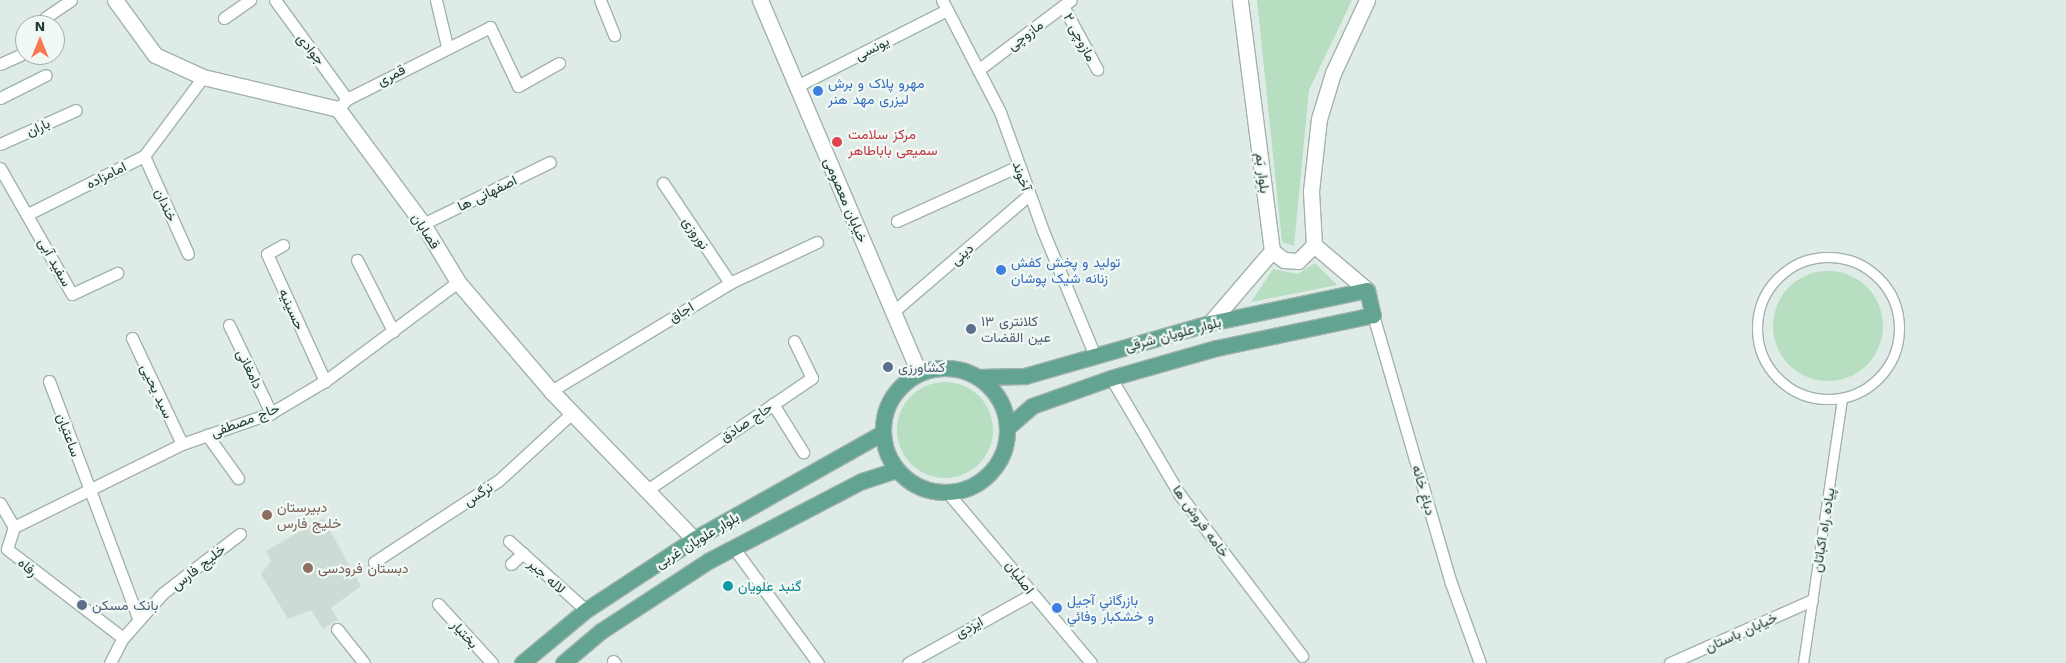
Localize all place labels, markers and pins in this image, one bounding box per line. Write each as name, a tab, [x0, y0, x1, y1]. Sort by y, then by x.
place label: مهرو پلاک و برش لیزری مهد هنر	[828, 75, 924, 108]
marker: مهرو پلاک و برش لیزری مهد هنر	[812, 85, 824, 97]
place label: مرکز سلامت سمیعی باباطاهر	[848, 126, 938, 158]
marker: مرکز سلامت سمیعی باباطاهر	[830, 135, 844, 149]
place label: تولید و پخش کفش زنانه شیک پوشان	[1011, 254, 1120, 286]
marker: تولید و پخش کفش زنانه شیک پوشان	[995, 264, 1007, 276]
place label: کلانتری ۱۳ عین القضات	[981, 313, 1051, 346]
marker: کلانتری ۱۳ عین القضات	[965, 323, 977, 335]
place label: کشاورزی	[898, 359, 945, 375]
marker: کشاورزی	[882, 361, 894, 373]
place label: دبیرستان خلیج فارس	[277, 499, 341, 532]
marker: دبیرستان خلیج فارس	[261, 509, 273, 521]
place label: دبستان فرودسی	[318, 560, 409, 576]
marker: دبستان فرودسی	[302, 562, 314, 574]
place label: گنبد علویان	[738, 578, 801, 594]
marker: گنبد علویان	[722, 580, 734, 592]
place label: بازرگاني آجيل و خشكبار وفائي	[1067, 592, 1154, 624]
place label: بانک مسکن	[92, 597, 158, 613]
marker: بانک مسکن	[76, 599, 88, 611]
marker: بازرگاني آجيل و خشكبار وفائي	[1051, 602, 1063, 614]

